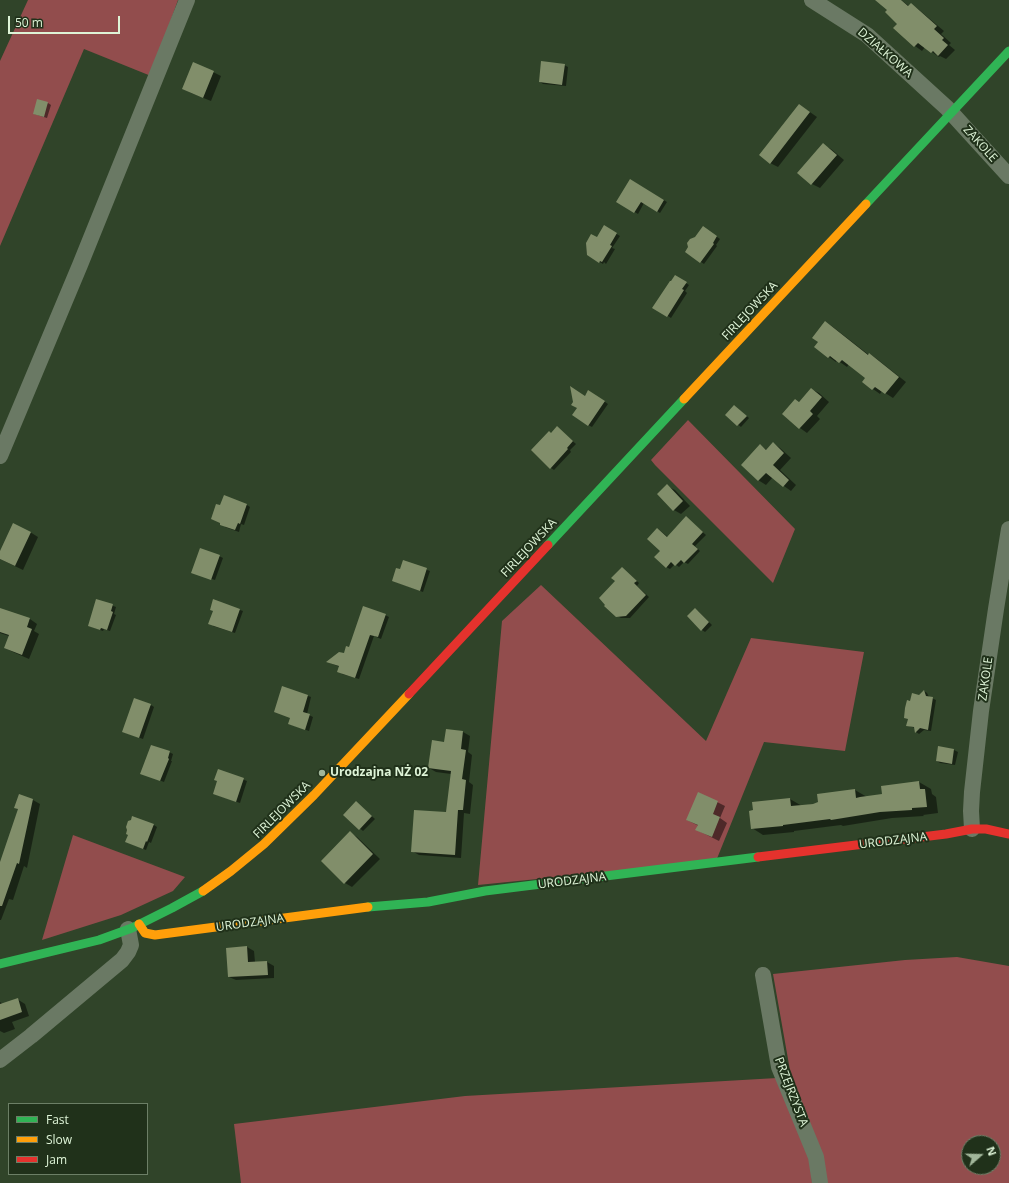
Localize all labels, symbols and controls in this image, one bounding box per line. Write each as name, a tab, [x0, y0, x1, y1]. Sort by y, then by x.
scale bar	[10, 8, 122, 34]
text: 50 m	[15, 14, 43, 31]
street label: DZIAŁKOWA	[855, 25, 915, 81]
street label: ZAKOLE	[960, 123, 1000, 165]
street label: FIRLEJOWSKA	[719, 279, 781, 343]
street label: FIRLEJOWSKA	[498, 516, 560, 580]
street label: ZAKOLE	[976, 656, 996, 702]
place label: Urodzajna NŻ 02	[330, 766, 428, 780]
marker: Urodzajna NŻ 02	[317, 768, 327, 778]
street label: FIRLEJOWSKA	[250, 778, 314, 842]
street label: URODZAJNA	[858, 830, 928, 852]
street label: URODZAJNA	[537, 870, 607, 892]
street label: URODZAJNA	[215, 911, 285, 935]
street label: PRZEJRZYSTA	[771, 1055, 811, 1129]
legend	[8, 1103, 148, 1175]
text: Fast	[46, 1111, 69, 1128]
text: Slow	[46, 1131, 72, 1148]
north arrow	[961, 1135, 1001, 1175]
text: N	[983, 1144, 1000, 1158]
text: Jam	[46, 1151, 67, 1168]

